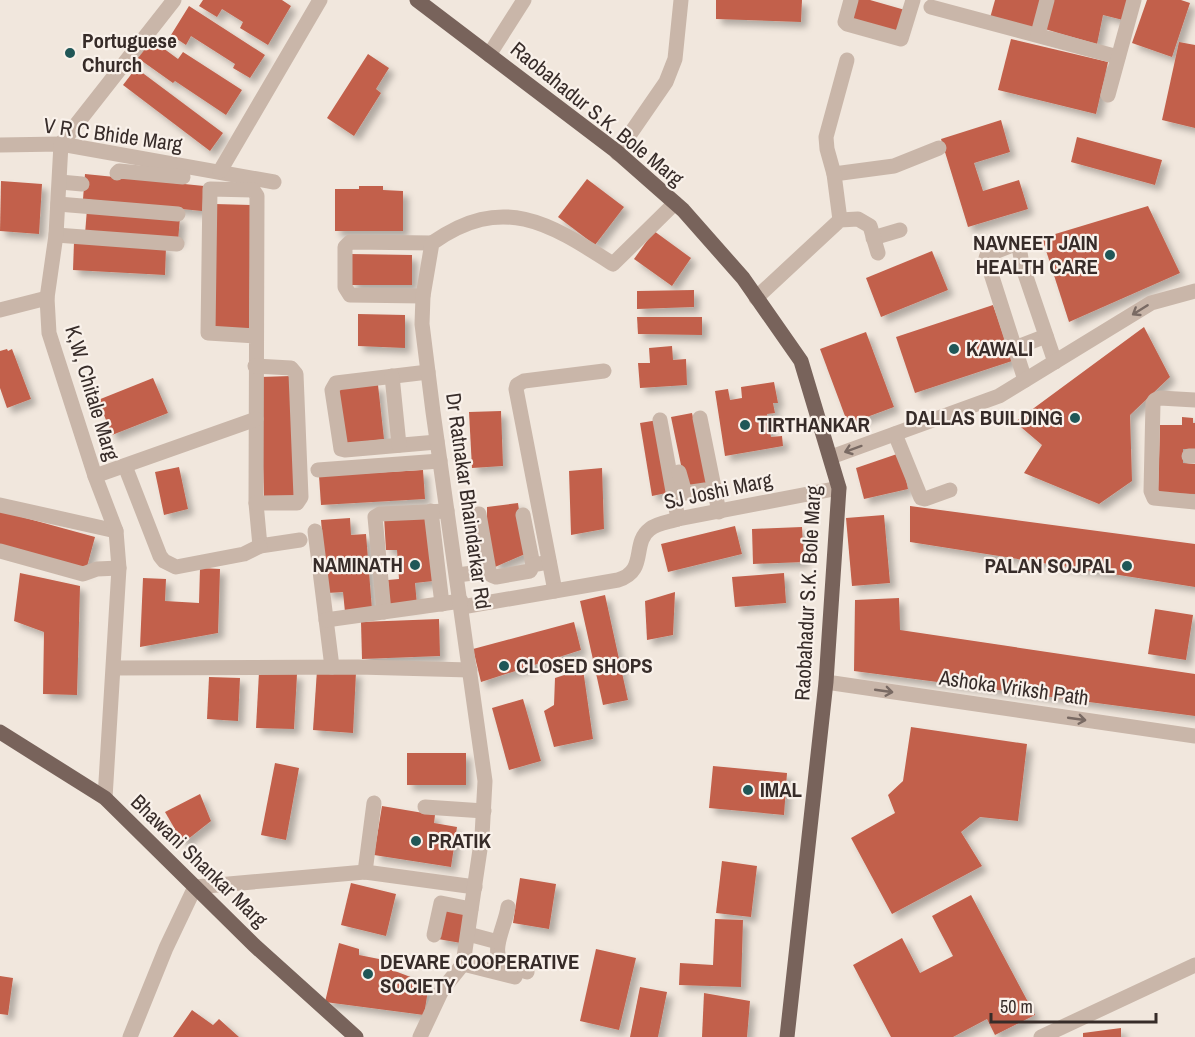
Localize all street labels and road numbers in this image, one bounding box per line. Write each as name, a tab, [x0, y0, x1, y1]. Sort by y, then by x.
street label: Raobahadur S.K. Bole Marg	[504, 35, 690, 193]
street label: V R C Bhide Marg	[42, 110, 185, 159]
street label: K,W, Chitale Marg	[58, 322, 127, 464]
street label: Dr Ratnakar Bhaindarkar Rd	[439, 391, 498, 611]
street label: SJ Joshi Marg	[661, 465, 775, 516]
street label: Raobahadur S.K. Bole Marg	[787, 484, 828, 701]
street label: Ashoka Vriksh Path	[936, 663, 1091, 712]
street label: Bhawani Shankar Marg	[125, 788, 274, 934]

